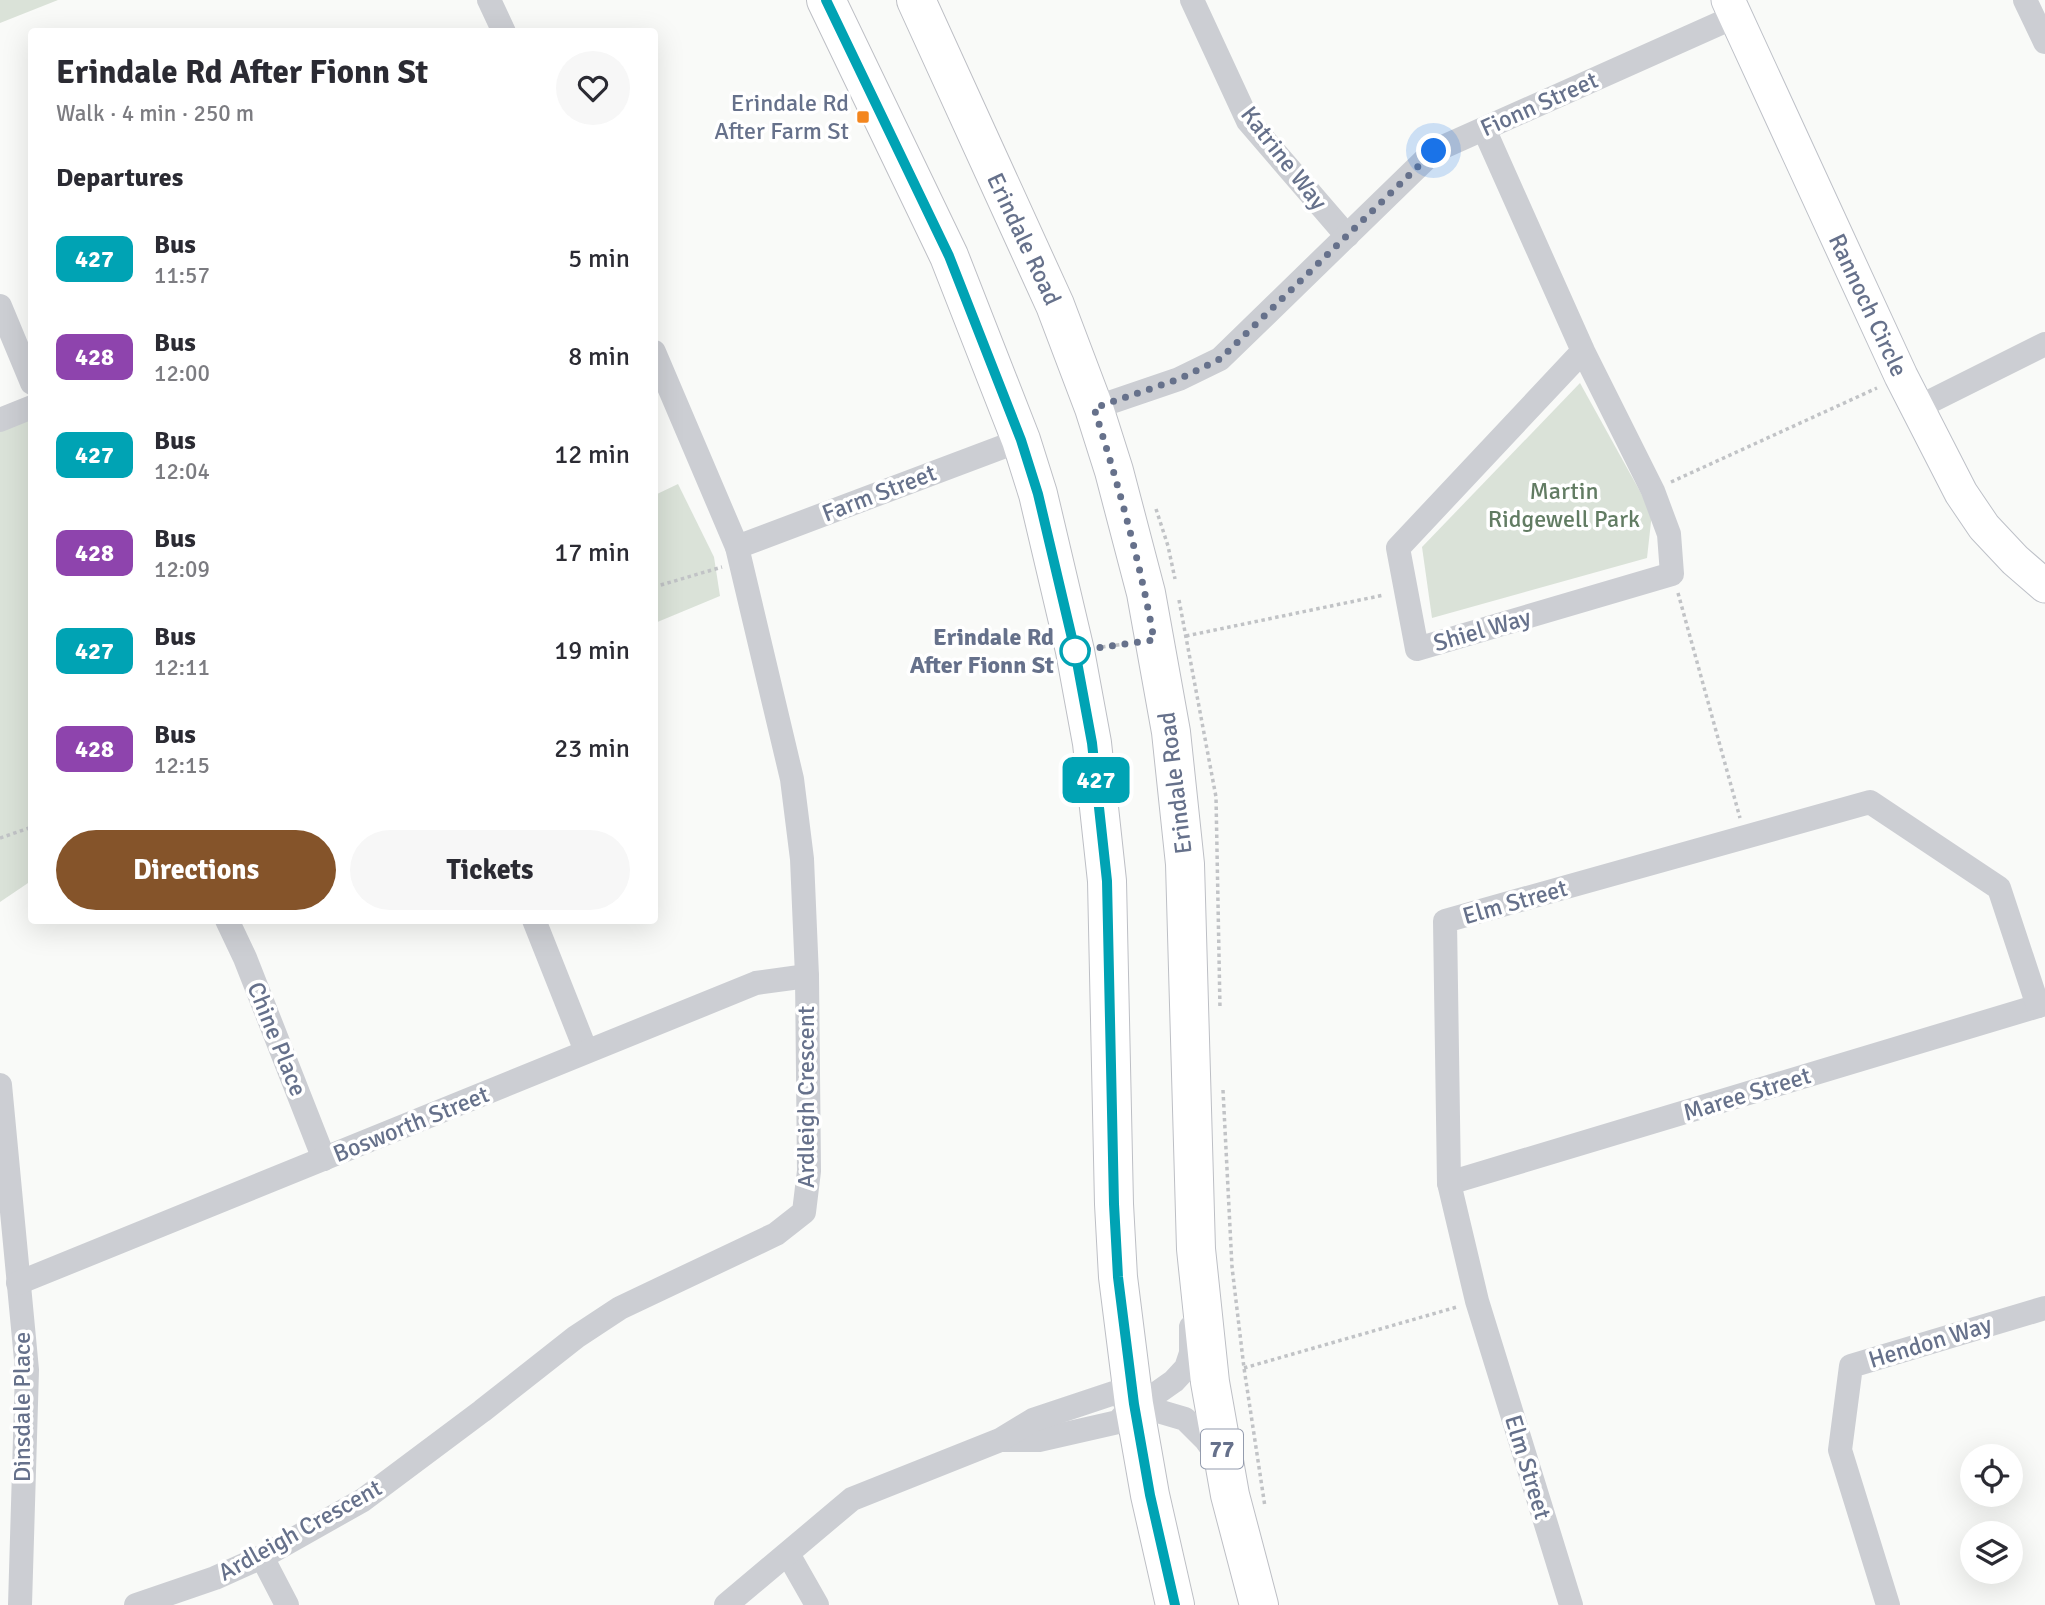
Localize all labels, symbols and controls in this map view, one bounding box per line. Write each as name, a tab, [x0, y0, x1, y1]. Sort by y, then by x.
button: heart	[556, 51, 630, 125]
text: Erindale Rd After Fionn St	[56, 52, 428, 93]
street label: Fionn Street	[1476, 65, 1602, 143]
place label: Erindale Rd After Farm St	[714, 88, 849, 146]
text: Walk · 4 min · 250 m	[56, 99, 254, 128]
street label: Katrine Way	[1234, 100, 1334, 216]
marker: Erindale Rd After Farm St	[855, 109, 871, 125]
your location	[1416, 133, 1451, 168]
text: Departures	[56, 162, 183, 194]
street label: Erindale Road	[980, 168, 1068, 310]
text: Bus	[154, 229, 196, 261]
street label: Rannoch Circle	[1822, 229, 1914, 381]
text: 5 min	[568, 243, 630, 275]
text: 427	[75, 244, 114, 274]
text: 11:57	[154, 261, 210, 290]
text: Bus	[154, 327, 196, 359]
text: 8 min	[568, 341, 630, 373]
text: 428	[75, 342, 114, 372]
text: 12:00	[154, 359, 210, 388]
text: Bus	[154, 425, 196, 457]
text: 12 min	[554, 439, 630, 471]
text: 427	[75, 440, 114, 470]
text: 12:04	[154, 457, 210, 486]
street label: Farm Street	[818, 458, 940, 528]
park label: Martin Ridgewell Park	[1488, 476, 1640, 534]
text: Bus	[154, 523, 196, 555]
text: 17 min	[554, 537, 630, 569]
text: 428	[75, 538, 114, 568]
text: 12:09	[154, 555, 210, 584]
street label: Shiel Way	[1430, 602, 1534, 658]
text: Bus	[154, 621, 196, 653]
place label: Erindale Rd After Fionn St	[910, 622, 1054, 680]
text: 19 min	[554, 635, 630, 667]
text: 427	[75, 636, 114, 666]
marker: Erindale Rd After Fionn St	[1060, 636, 1090, 666]
text: 12:11	[154, 653, 210, 682]
street label: Erindale Road	[1151, 710, 1199, 856]
text: Bus	[154, 719, 196, 751]
text: 23 min	[554, 733, 630, 765]
text: 428	[75, 734, 114, 764]
text: 12:15	[154, 751, 210, 780]
line badge: 427	[1056, 757, 1136, 803]
text: 427	[1077, 765, 1115, 795]
button: Directions	[56, 830, 336, 910]
button: Tickets	[350, 830, 630, 910]
street label: Elm Street	[1459, 873, 1571, 931]
street label: Chine Place	[241, 978, 313, 1100]
street label: Ardleigh Crescent	[791, 1006, 821, 1188]
street label: Maree Street	[1680, 1060, 1814, 1128]
street label: Bosworth Street	[329, 1079, 493, 1169]
street label: Hendon Way	[1865, 1309, 1995, 1375]
street label: Dinsdale Place	[7, 1332, 37, 1482]
street label: Elm Street	[1498, 1411, 1558, 1523]
road number: 77	[1201, 1430, 1243, 1468]
map controls	[1960, 1444, 2023, 1584]
button: locate	[1960, 1444, 2023, 1507]
street label: Ardleigh Crescent	[213, 1473, 387, 1587]
button: layers	[1960, 1521, 2023, 1584]

